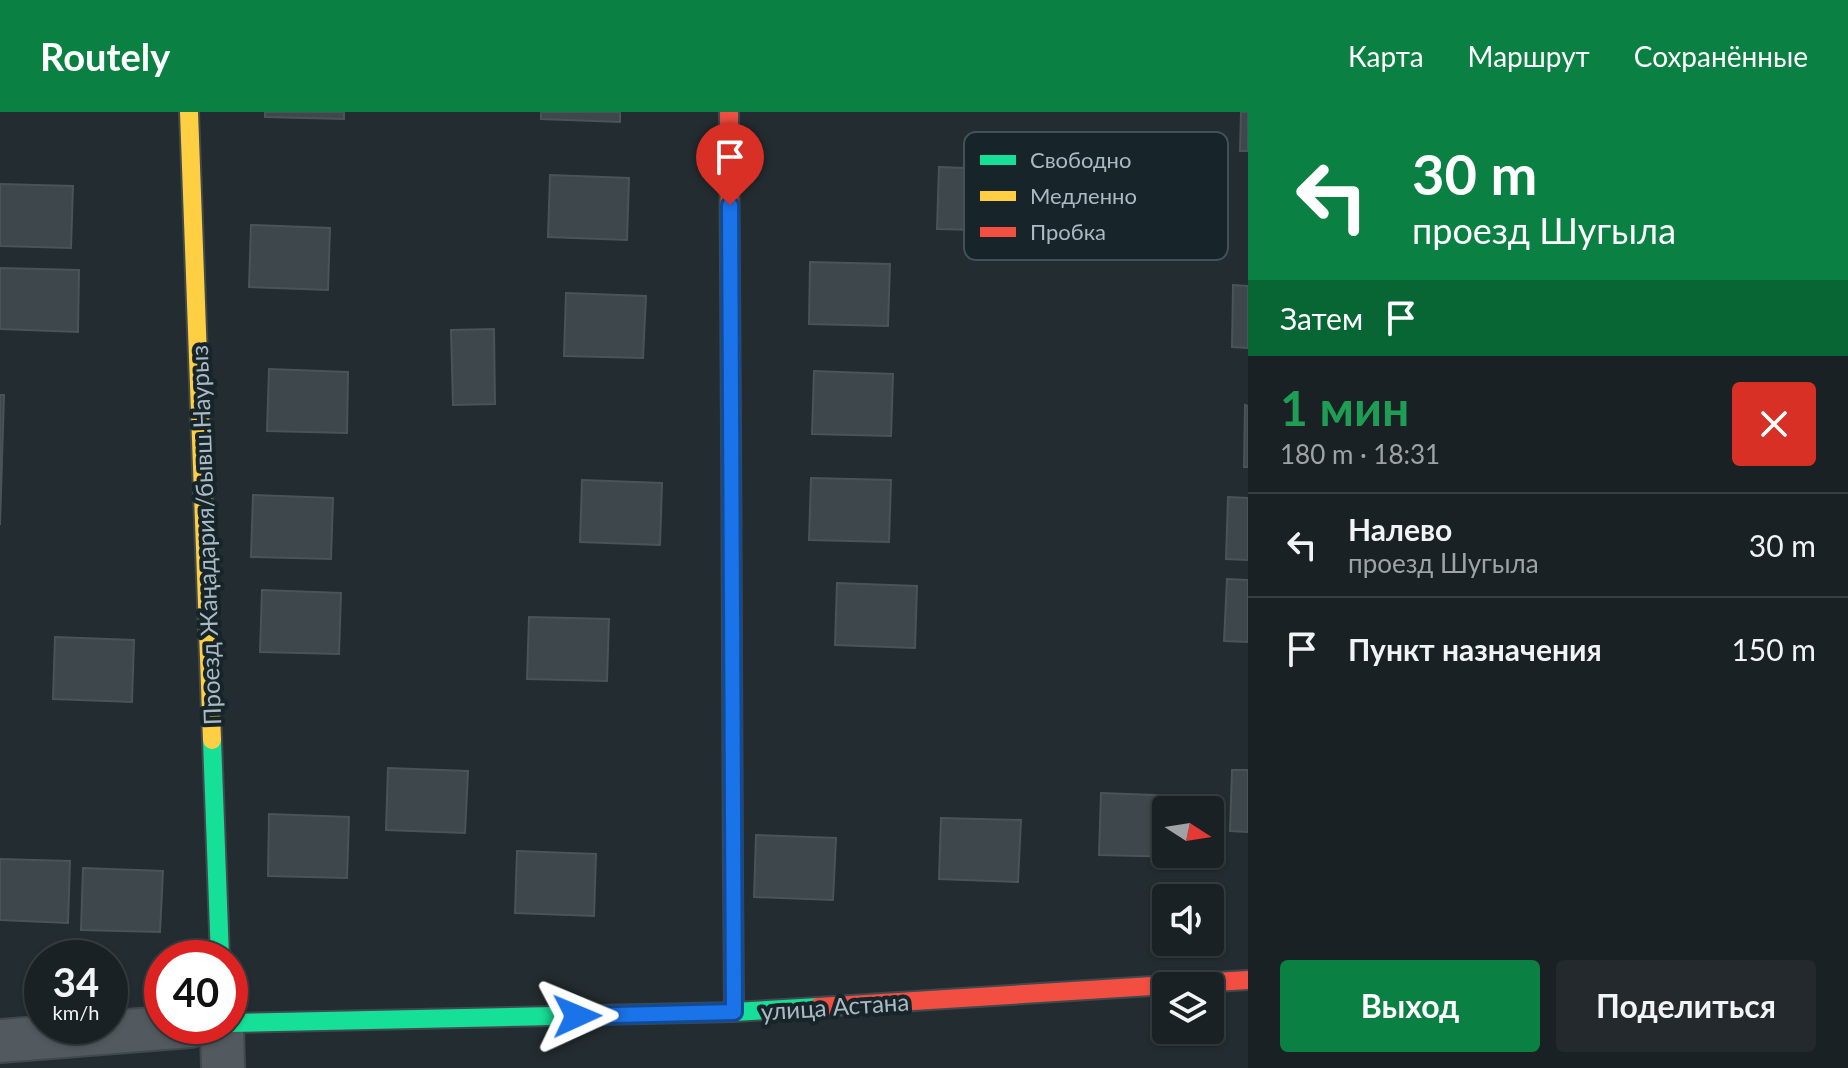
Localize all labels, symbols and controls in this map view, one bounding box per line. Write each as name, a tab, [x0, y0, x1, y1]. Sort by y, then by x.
text: Routely	[40, 33, 170, 79]
text: Карта	[1348, 39, 1424, 73]
text: Маршрут	[1468, 39, 1590, 73]
text: Сохранённые	[1634, 39, 1808, 73]
pin	[696, 123, 764, 205]
legend	[964, 132, 1228, 260]
icon: arrive	[708, 135, 752, 179]
text: 30 m	[1412, 140, 1537, 207]
icon: left	[1280, 144, 1384, 248]
text: Свободно	[1030, 146, 1131, 173]
text: Медленно	[1030, 182, 1137, 209]
text: проезд Шугыла	[1412, 208, 1676, 252]
text: Пробка	[1030, 218, 1106, 245]
icon: arrive	[1379, 296, 1423, 340]
text: Затем	[1280, 300, 1363, 336]
street label: Проезд Жаңадария/бывш.Наурыз	[184, 344, 226, 726]
text: 1 мин	[1280, 379, 1409, 436]
button: close	[1732, 382, 1816, 466]
text: 180 m · 18:31	[1280, 438, 1440, 470]
text: Налево	[1348, 511, 1452, 547]
icon: left	[1280, 523, 1324, 567]
text: 30 m	[1749, 527, 1816, 563]
text: проезд Шугыла	[1348, 547, 1539, 579]
icon: arrive	[1280, 627, 1324, 671]
text: Пункт назначения	[1348, 631, 1602, 667]
text: 150 m	[1731, 631, 1816, 667]
north arrow	[1152, 796, 1224, 868]
map controls	[1152, 796, 1224, 1044]
button: sound	[1152, 884, 1224, 956]
speed limit sign: 40	[144, 940, 248, 1044]
text: 34	[53, 958, 99, 1006]
button: Выход	[1280, 960, 1540, 1052]
button: Поделиться	[1556, 960, 1816, 1052]
button: layers	[1152, 972, 1224, 1044]
position arrow	[535, 974, 619, 1058]
street label: улица Астана	[760, 986, 910, 1026]
text: km/h	[53, 1000, 99, 1024]

